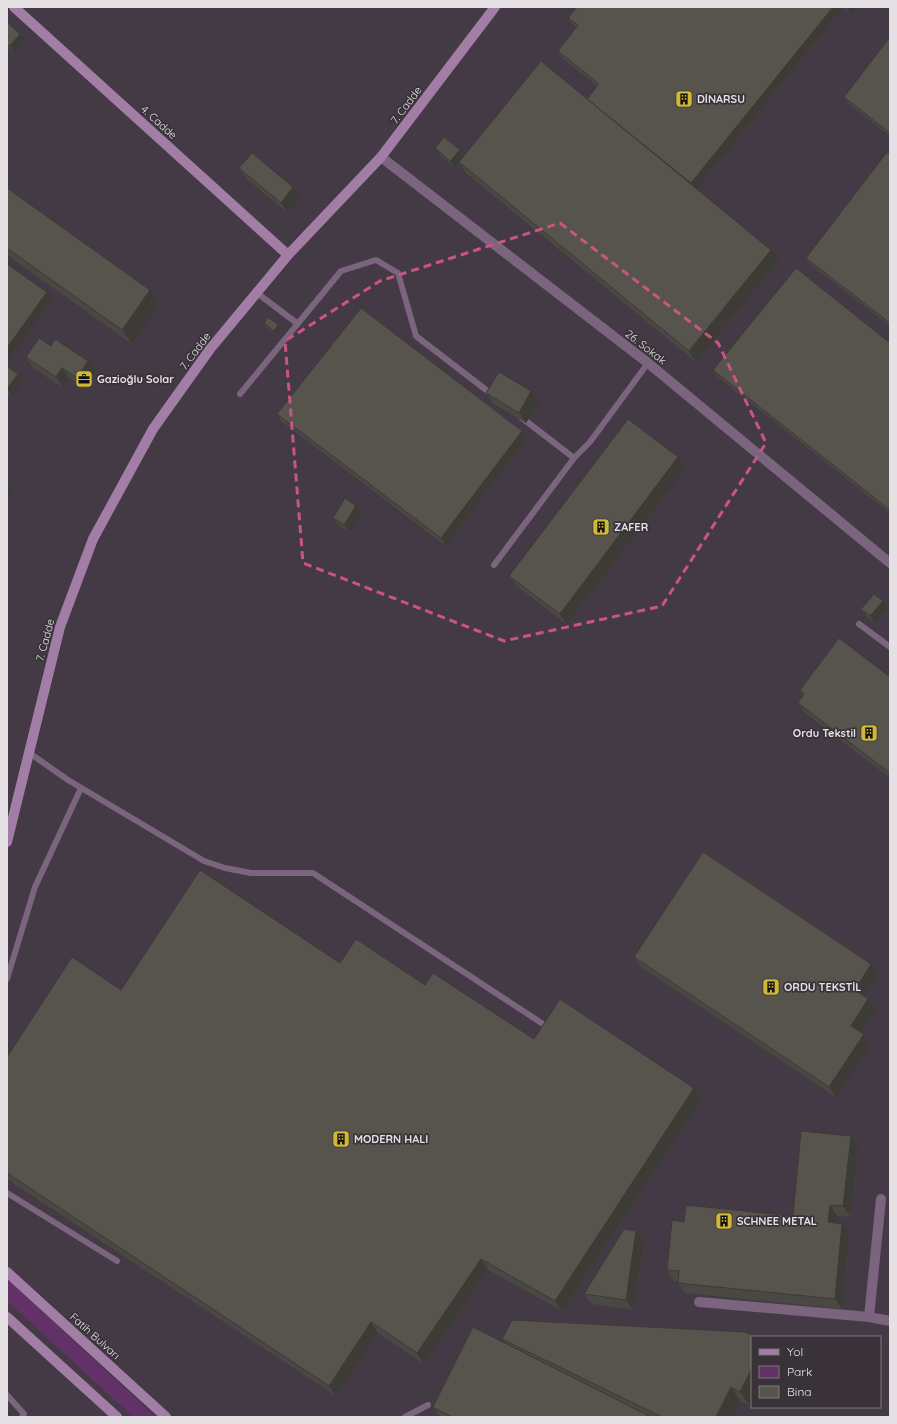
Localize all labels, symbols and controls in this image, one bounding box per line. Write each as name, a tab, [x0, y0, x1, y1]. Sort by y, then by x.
street label: 7. Cadde	[387, 83, 425, 127]
building icon: DİNARSU	[674, 89, 694, 109]
place label: DİNARSU	[697, 92, 745, 106]
street label: 4. Cadde	[138, 102, 180, 142]
street label: 26. Sokak	[623, 327, 669, 367]
street label: 7. Cadde	[176, 329, 214, 373]
office icon: Gazioğlu Solar	[74, 369, 94, 389]
place label: Gazioğlu Solar	[97, 372, 174, 386]
building icon: ZAFER	[591, 517, 611, 537]
place label: ZAFER	[614, 520, 649, 534]
street label: 7. Cadde	[33, 617, 57, 663]
building icon: Ordu Tekstil	[859, 723, 879, 743]
place label: Ordu Tekstil	[793, 726, 856, 740]
building icon: ORDU TEKSTİL	[761, 977, 781, 997]
place label: ORDU TEKSTİL	[784, 980, 862, 994]
building icon: MODERN HALI	[331, 1129, 351, 1149]
place label: MODERN HALI	[354, 1132, 428, 1146]
building icon: SCHNEE METAL	[714, 1211, 734, 1231]
place label: SCHNEE METAL	[737, 1214, 817, 1228]
street label: Fatih Bulvarı	[67, 1310, 123, 1362]
legend	[751, 1336, 881, 1408]
text: Yol	[787, 1344, 803, 1359]
text: Park	[787, 1364, 812, 1379]
text: Bina	[787, 1384, 812, 1399]

